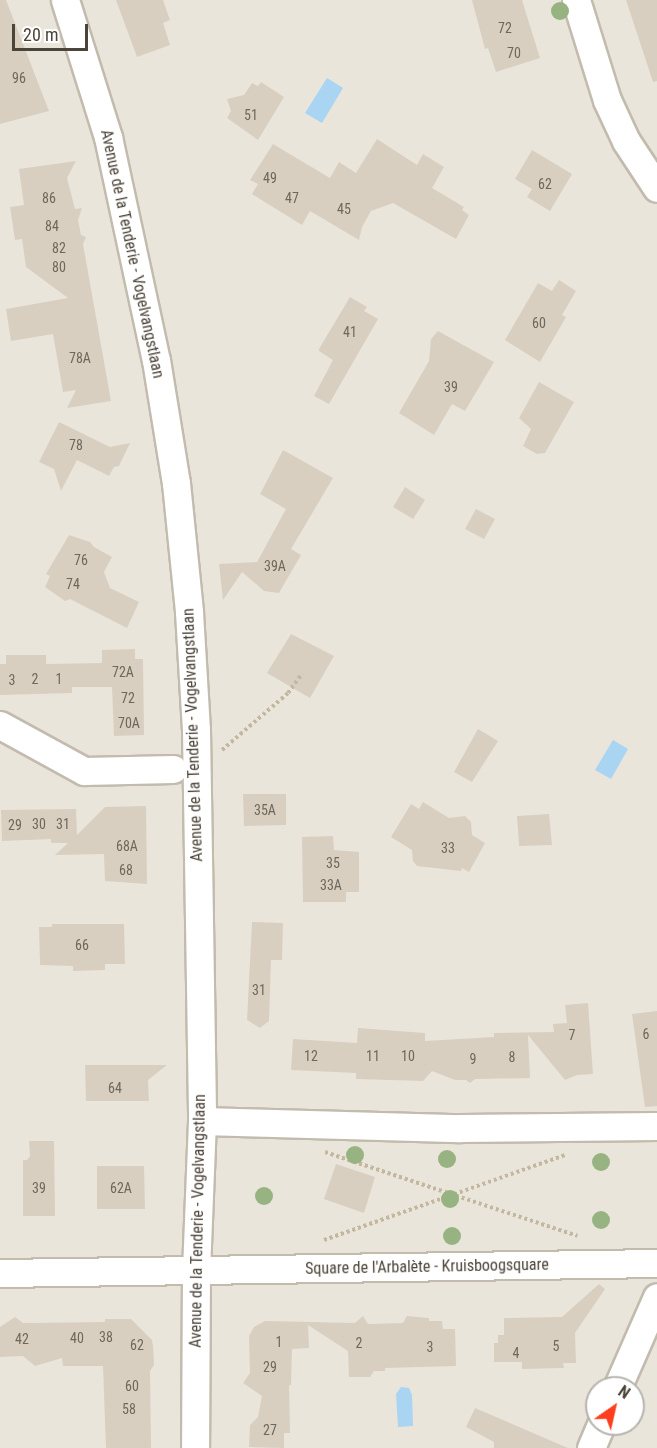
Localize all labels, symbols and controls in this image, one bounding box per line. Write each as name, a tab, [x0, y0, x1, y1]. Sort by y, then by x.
scale bar	[15, 12, 92, 50]
house number: 72	[498, 20, 512, 36]
text: 20 m	[23, 24, 58, 45]
house number: 70	[507, 45, 521, 61]
house number: 96	[12, 70, 26, 86]
house number: 51	[244, 107, 258, 123]
street label: Avenue de la Tenderie - Vogelvangstlaan	[96, 128, 168, 380]
house number: 49	[263, 170, 277, 186]
house number: 62	[538, 176, 552, 192]
house number: 86	[42, 190, 56, 206]
house number: 47	[285, 190, 299, 206]
house number: 45	[337, 201, 351, 217]
house number: 84	[45, 218, 59, 234]
house number: 82	[52, 240, 66, 256]
house number: 80	[52, 259, 66, 275]
house number: 60	[532, 315, 546, 331]
house number: 41	[343, 324, 357, 340]
house number: 78A	[69, 350, 91, 366]
house number: 39	[444, 379, 458, 395]
house number: 78	[69, 437, 83, 453]
house number: 76	[74, 552, 88, 568]
house number: 39A	[264, 558, 286, 574]
house number: 74	[66, 576, 80, 592]
street label: Avenue de la Tenderie - Vogelvangstlaan	[179, 608, 207, 862]
house number: 72A	[112, 664, 134, 680]
house number: 2	[32, 671, 38, 687]
house number: 1	[56, 671, 62, 687]
house number: 3	[9, 672, 15, 688]
house number: 72	[121, 690, 135, 706]
house number: 70A	[118, 715, 140, 731]
house number: 35A	[254, 802, 276, 818]
house number: 30	[32, 816, 46, 832]
house number: 31	[56, 816, 70, 832]
house number: 29	[8, 817, 22, 833]
house number: 68A	[116, 838, 138, 854]
house number: 33	[441, 840, 455, 856]
house number: 35	[326, 855, 340, 871]
house number: 68	[119, 862, 133, 878]
house number: 33A	[320, 877, 342, 893]
house number: 66	[75, 937, 89, 953]
house number: 31	[252, 982, 266, 998]
house number: 6	[643, 1026, 649, 1042]
house number: 7	[569, 1027, 575, 1043]
house number: 12	[304, 1048, 318, 1064]
house number: 11	[366, 1048, 380, 1064]
house number: 10	[401, 1048, 415, 1064]
house number: 8	[509, 1049, 515, 1065]
house number: 9	[470, 1051, 476, 1067]
house number: 64	[108, 1080, 122, 1096]
street label: Avenue de la Tenderie - Vogelvangstlaan	[186, 1094, 210, 1348]
house number: 39	[32, 1180, 46, 1196]
house number: 62A	[110, 1180, 132, 1196]
street label: Square de l'Arbalète - Kruisboogsquare	[305, 1255, 549, 1279]
house number: 38	[99, 1329, 113, 1345]
house number: 40	[70, 1330, 84, 1346]
house number: 42	[15, 1331, 29, 1347]
house number: 1	[276, 1334, 282, 1350]
house number: 2	[356, 1335, 362, 1351]
house number: 62	[130, 1337, 144, 1353]
house number: 5	[553, 1338, 559, 1354]
house number: 3	[427, 1339, 433, 1355]
house number: 4	[513, 1345, 519, 1361]
house number: 29	[263, 1359, 277, 1375]
north arrow	[585, 1376, 645, 1436]
house number: 60	[125, 1378, 139, 1394]
text: N	[615, 1382, 634, 1403]
house number: 58	[122, 1401, 136, 1417]
house number: 27	[263, 1422, 277, 1438]

